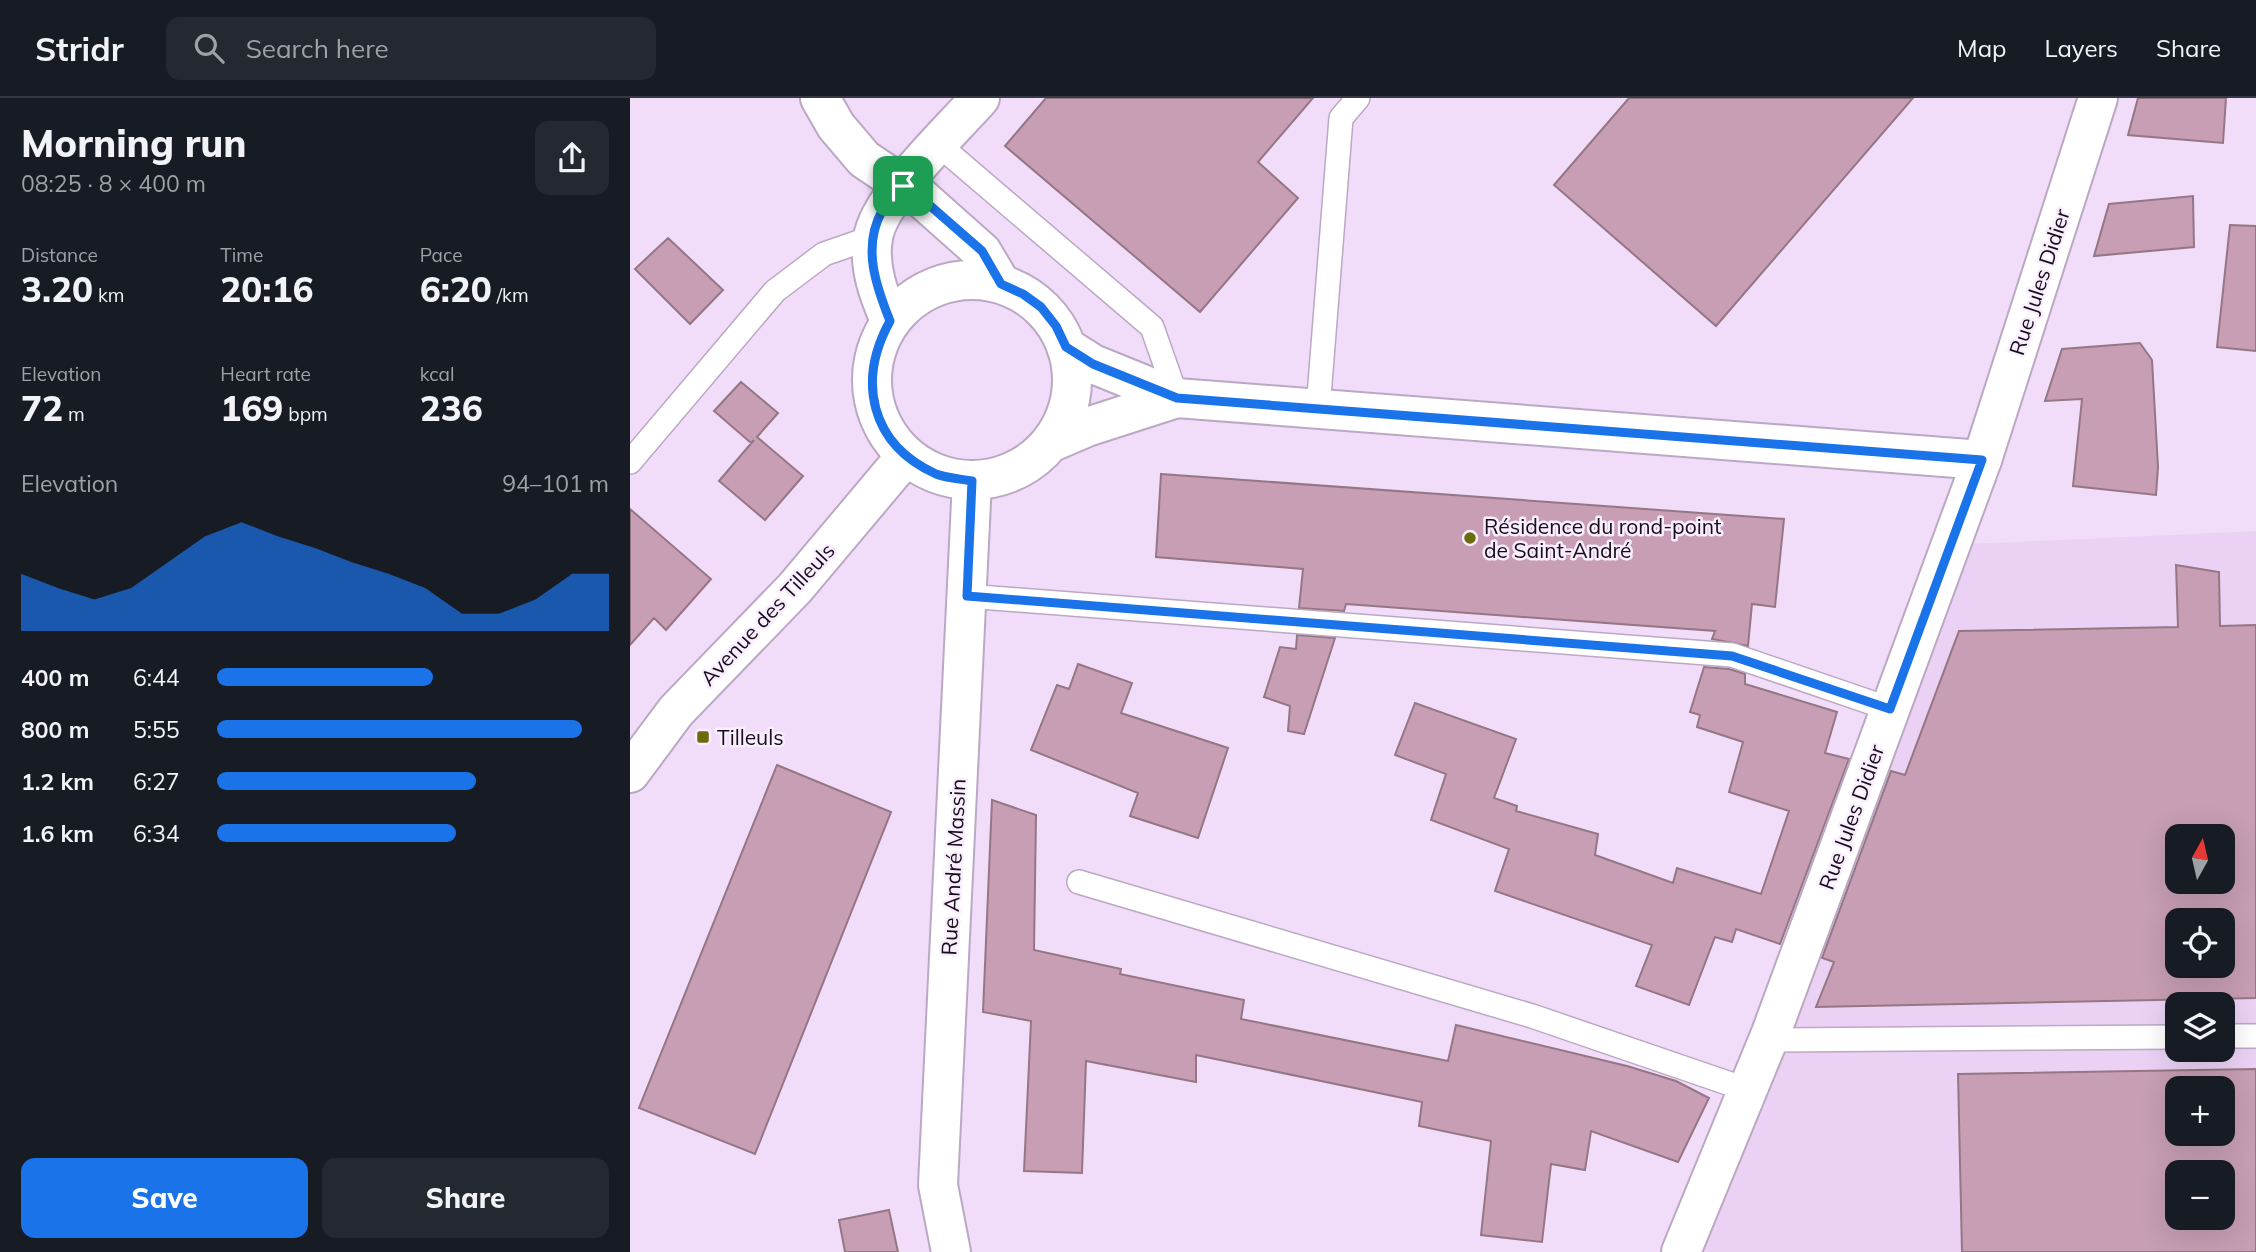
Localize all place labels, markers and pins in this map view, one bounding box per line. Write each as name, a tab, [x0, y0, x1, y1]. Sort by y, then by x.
pin	[873, 156, 933, 216]
place label: Résidence du rond-point de Saint-André	[1484, 513, 1721, 563]
marker: Résidence du rond-point de Saint-André	[1462, 530, 1478, 546]
place label: Tilleuls	[717, 724, 784, 750]
marker: Tilleuls	[695, 729, 711, 745]

